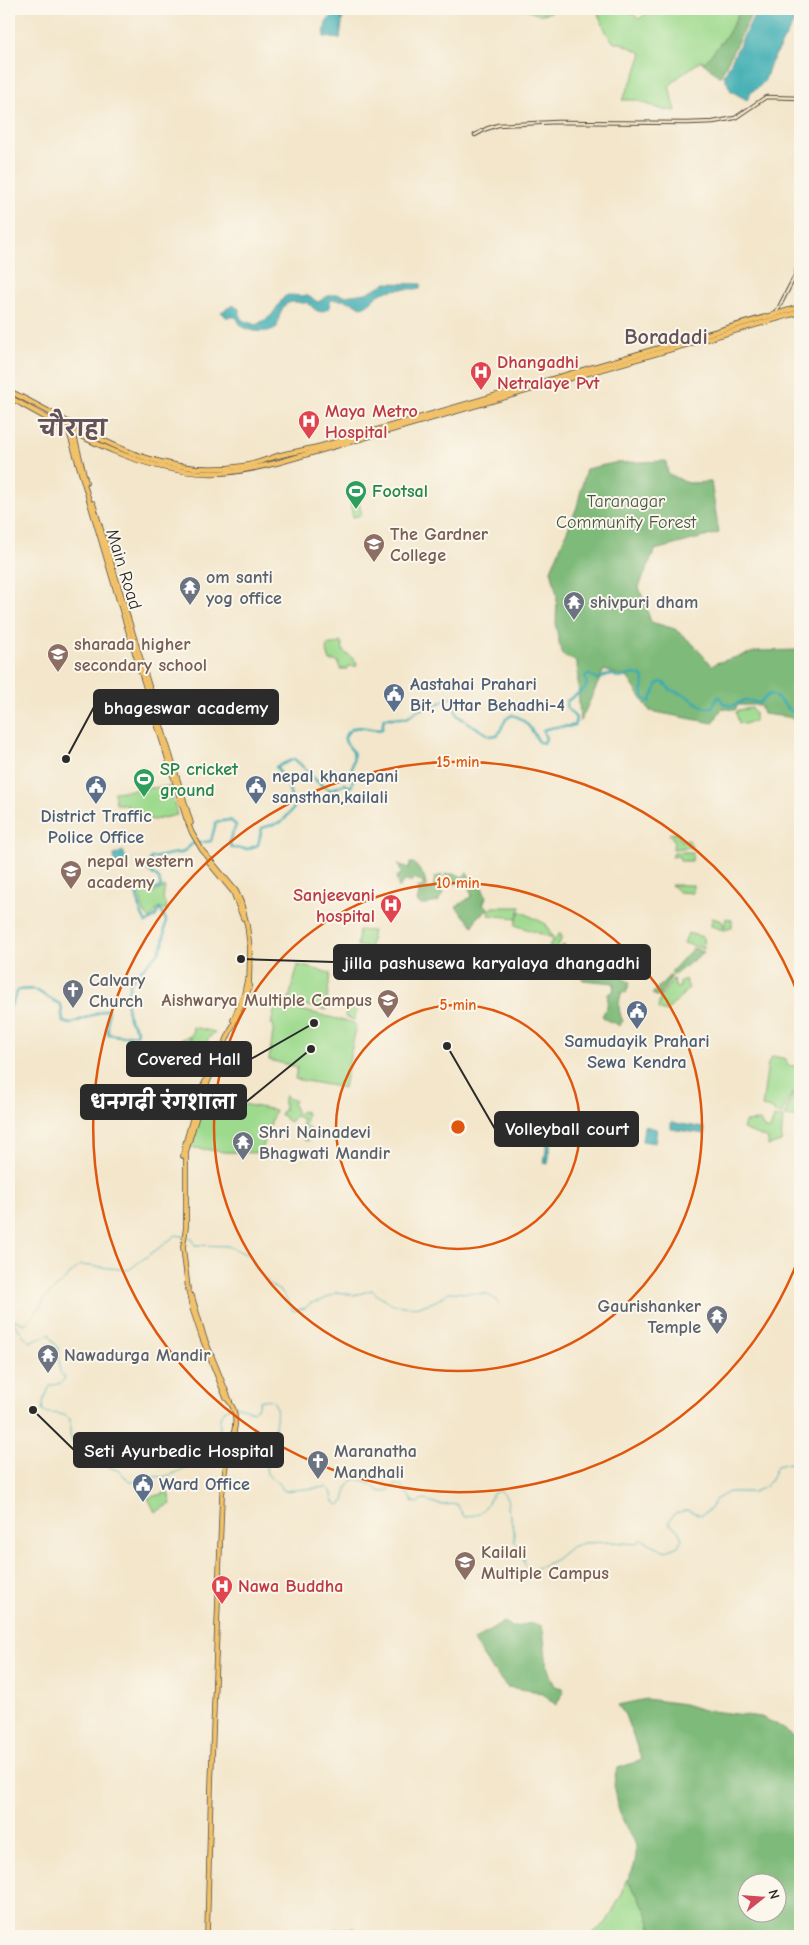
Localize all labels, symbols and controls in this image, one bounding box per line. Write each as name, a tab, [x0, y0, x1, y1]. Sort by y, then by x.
district label: Boradadi	[624, 324, 708, 350]
place label: Dhangadhi Netralaye Pvt	[497, 352, 601, 394]
hospital icon: Dhangadhi Netralaye Pvt	[469, 360, 493, 391]
place label: Maya Metro Hospital	[325, 401, 418, 443]
district label: चौराहा	[37, 408, 109, 442]
hospital icon: Maya Metro Hospital	[297, 409, 321, 440]
sports icon: Footsal	[344, 479, 368, 510]
place label: Footsal	[372, 481, 428, 502]
park label: Taranagar Community Forest	[556, 491, 697, 533]
place label: The Gardner College	[390, 524, 489, 566]
street label: Main Road	[101, 526, 146, 612]
school or university icon: The Gardner College	[362, 532, 386, 563]
place label: om santi yog office	[206, 567, 282, 609]
temple icon: om santi yog office	[178, 575, 202, 606]
temple icon: shivpuri dham	[562, 590, 586, 621]
place label: shivpuri dham	[590, 592, 698, 613]
place label: sharada higher secondary school	[74, 634, 207, 676]
school or university icon: sharada higher secondary school	[46, 642, 70, 673]
place label: Aastahai Prahari Bit, Uttar Behadhi-4	[410, 674, 565, 716]
public building icon: Aastahai Prahari Bit, Uttar Behadhi-4	[382, 682, 406, 713]
callout: bhageswar academy	[94, 690, 278, 724]
text: bhageswar academy	[104, 697, 269, 719]
text: 15 min	[437, 753, 479, 771]
place label: SP cricket ground	[160, 759, 239, 801]
place label: nepal khanepani sansthan,kailali	[272, 766, 399, 808]
sports icon: SP cricket ground	[132, 767, 156, 798]
public building icon: District Traffic Police Office	[84, 774, 108, 805]
public building icon: nepal khanepani sansthan,kailali	[244, 774, 268, 805]
place label: District Traffic Police Office	[40, 806, 152, 848]
place label: nepal western academy	[87, 851, 194, 893]
school or university icon: nepal western academy	[59, 859, 83, 890]
text: 10 min	[436, 874, 480, 892]
place label: Sanjeevani hospital	[293, 885, 375, 927]
hospital icon: Sanjeevani hospital	[379, 893, 403, 924]
callout: jilla pashusewa karyalaya dhangadhi	[334, 945, 650, 979]
text: jilla pashusewa karyalaya dhangadhi	[342, 952, 640, 974]
place label: Calvary Church	[89, 970, 146, 1012]
church icon: Calvary Church	[61, 978, 85, 1009]
school or university icon: Aishwarya Multiple Campus	[376, 988, 400, 1019]
place label: Aishwarya Multiple Campus	[162, 990, 372, 1011]
text: 5 min	[439, 996, 477, 1014]
public building icon: Samudayik Prahari Sewa Kendra	[625, 999, 649, 1030]
place label: Samudayik Prahari Sewa Kendra	[564, 1031, 710, 1073]
callout: Covered Hall	[127, 1042, 251, 1076]
text: Covered Hall	[137, 1048, 241, 1070]
callout: धनगढी रंगशाला	[81, 1085, 246, 1119]
text: धनगढी रंगशाला	[90, 1087, 238, 1114]
callout: Volleyball court	[495, 1112, 638, 1146]
centre of rings	[449, 1118, 467, 1136]
text: Volleyball court	[505, 1118, 630, 1140]
place label: Shri Nainadevi Bhagwati Mandir	[259, 1122, 391, 1164]
temple icon: Shri Nainadevi Bhagwati Mandir	[231, 1130, 255, 1161]
place label: Gaurishanker Temple	[598, 1296, 702, 1338]
temple icon: Gaurishanker Temple	[705, 1304, 729, 1335]
temple icon: Nawadurga Mandir	[36, 1343, 60, 1374]
place label: Nawadurga Mandir	[64, 1345, 211, 1366]
callout: Seti Ayurbedic Hospital	[74, 1433, 283, 1467]
text: Seti Ayurbedic Hospital	[84, 1440, 274, 1462]
place label: Maranatha Mandhali	[334, 1441, 417, 1483]
church icon: Maranatha Mandhali	[306, 1449, 330, 1480]
public building icon: Ward Office	[131, 1472, 155, 1503]
place label: Ward Office	[159, 1474, 250, 1495]
place label: Kailali Multiple Campus	[481, 1542, 609, 1584]
school or university icon: Kailali Multiple Campus	[453, 1550, 477, 1581]
hospital icon: Nawa Buddha	[210, 1574, 234, 1605]
place label: Nawa Buddha	[238, 1576, 343, 1597]
north arrow	[736, 1872, 786, 1922]
text: N	[764, 1887, 783, 1901]

